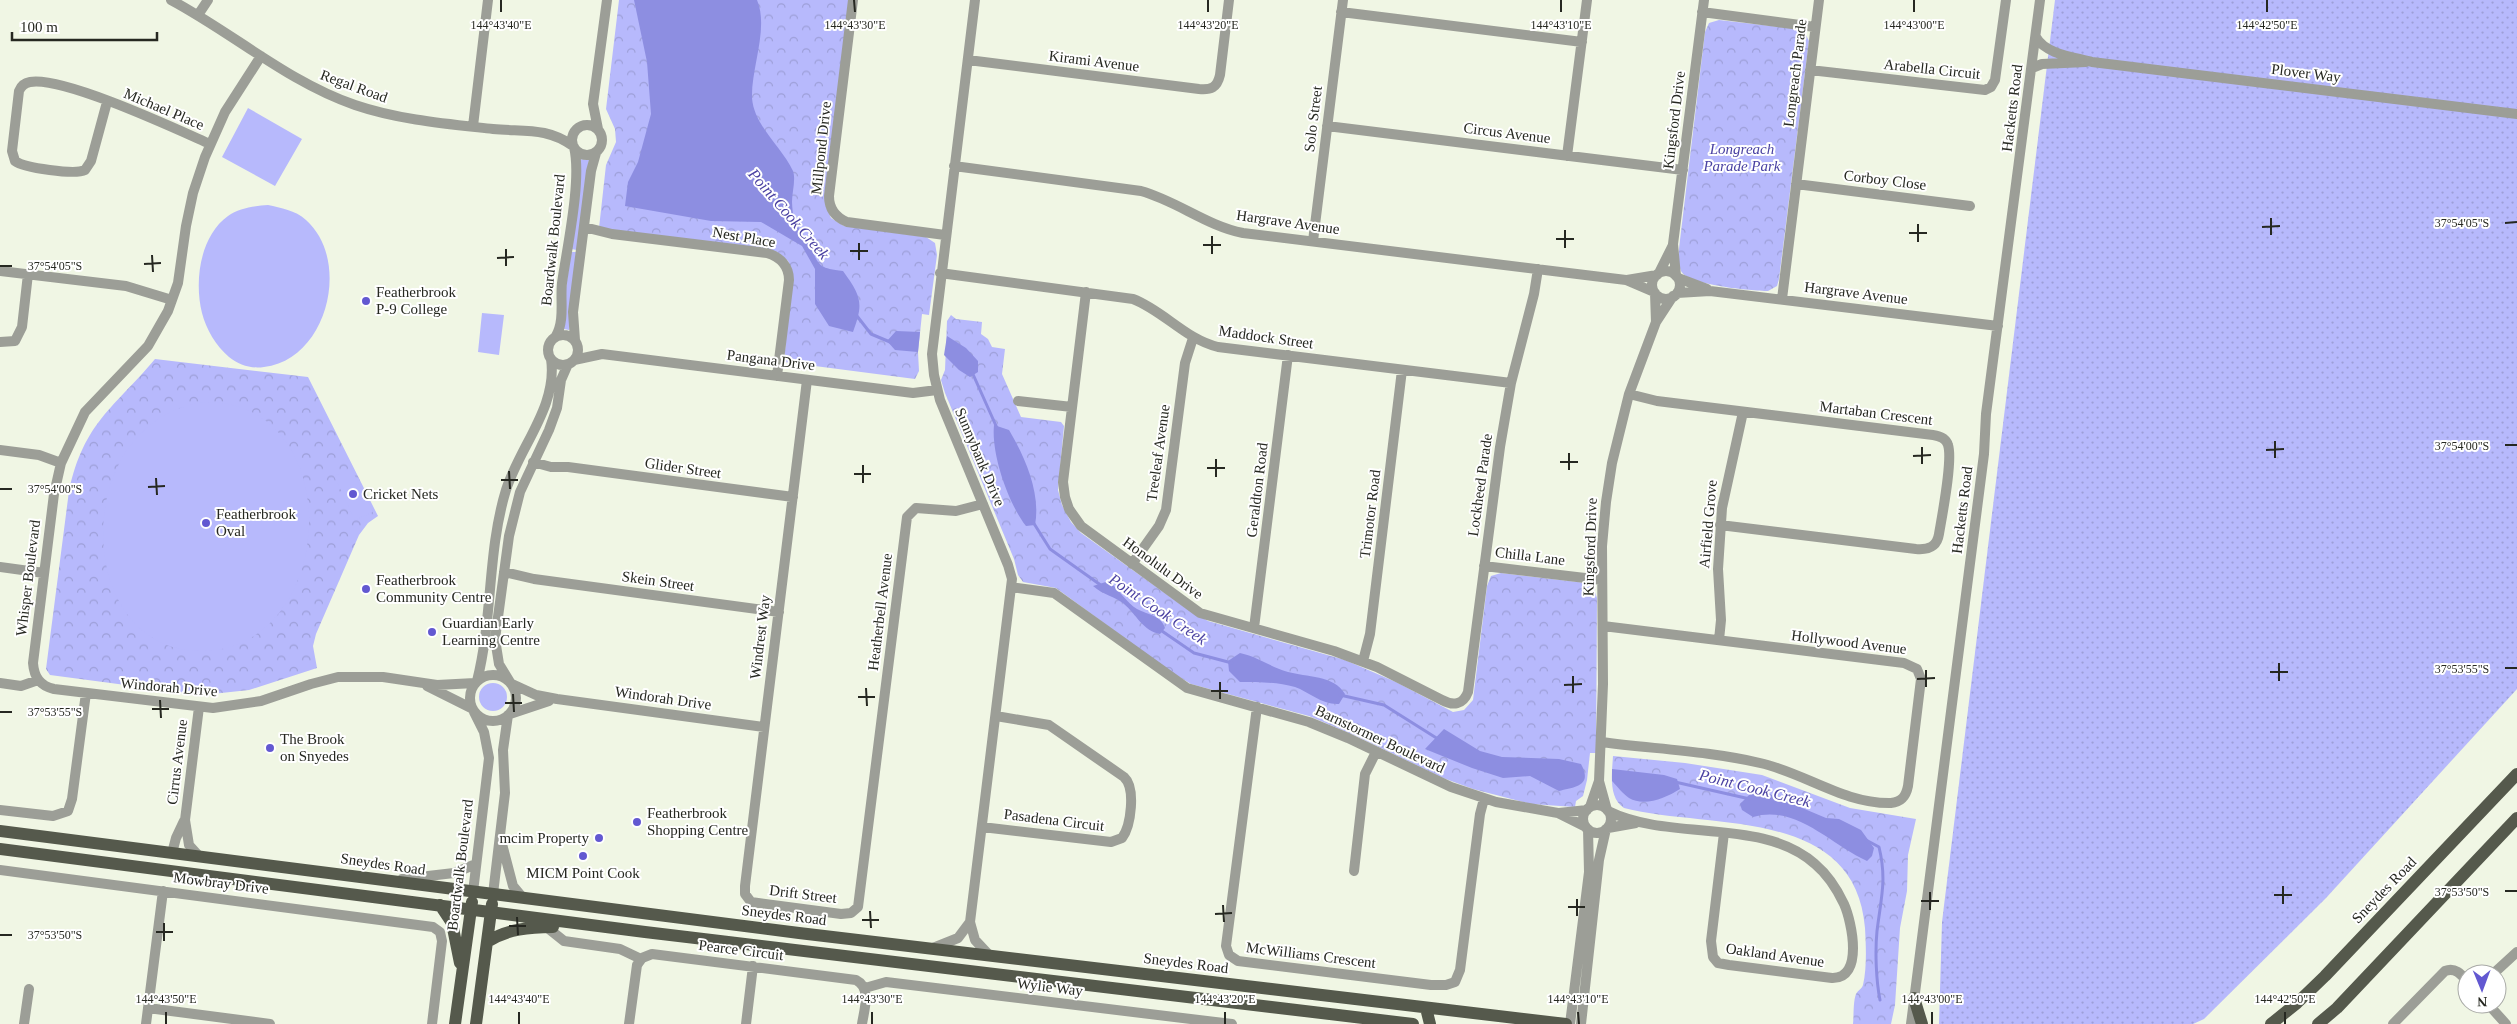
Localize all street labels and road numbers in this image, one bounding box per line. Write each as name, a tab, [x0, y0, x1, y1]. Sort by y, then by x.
street label: Longreach Parade	[1780, 18, 1810, 128]
street label: Kirami Avenue	[1048, 48, 1140, 75]
street label: Arabella Circuit	[1883, 56, 1982, 82]
street label: Plover Way	[2270, 61, 2342, 85]
street label: Hacketts Road	[1999, 63, 2025, 153]
street label: Regal Road	[318, 66, 390, 106]
street label: Kingsford Drive	[1660, 70, 1688, 170]
street label: Solo Street	[1301, 84, 1325, 153]
street label: Michael Place	[122, 85, 207, 133]
street label: Millpond Drive	[808, 100, 834, 195]
street label: Circus Avenue	[1463, 120, 1552, 146]
street label: Corboy Close	[1843, 167, 1927, 193]
street label: Boardwalk Boulevard	[538, 173, 568, 307]
street label: Hargrave Avenue	[1235, 207, 1341, 237]
street label: Nest Place	[711, 224, 777, 250]
street label: Hargrave Avenue	[1803, 279, 1909, 307]
street label: Maddock Street	[1218, 322, 1315, 352]
street label: Pangana Drive	[726, 347, 816, 373]
street label: Martaban Crescent	[1819, 398, 1934, 428]
street label: Treeleaf Avenue	[1143, 403, 1173, 503]
street label: Sunnybank Drive	[952, 405, 1008, 509]
street label: Lockheed Parade	[1465, 432, 1495, 537]
street label: Geraldton Road	[1243, 441, 1271, 538]
street label: Glider Street	[644, 455, 723, 481]
street label: Hacketts Road	[1949, 465, 1975, 555]
street label: Trimotor Road	[1357, 468, 1383, 559]
street label: Airfield Grove	[1696, 479, 1720, 569]
street label: Kingsford Drive	[1580, 497, 1600, 597]
street label: Whisper Boulevard	[13, 518, 43, 637]
street label: Honolulu Drive	[1120, 534, 1206, 602]
street label: Chilla Lane	[1494, 544, 1566, 568]
street label: Heatherbell Avenue	[865, 552, 895, 672]
street label: Skein Street	[621, 568, 696, 594]
street label: Windrest Way	[747, 593, 773, 680]
street label: Hollywood Avenue	[1790, 627, 1908, 657]
street label: Windorah Drive	[120, 675, 218, 699]
street label: Windorah Drive	[614, 683, 713, 713]
street label: Barnstormer Boulevard	[1313, 702, 1448, 776]
street label: Cirrus Avenue	[164, 718, 190, 806]
street label: Boardwalk Boulevard	[444, 798, 476, 932]
street label: Pasadena Circuit	[1003, 806, 1106, 834]
street label: Sneydes Road	[340, 850, 427, 878]
street label: Sneydes Road	[2349, 853, 2420, 926]
street label: Mowbray Drive	[172, 869, 270, 897]
street label: Drift Street	[768, 882, 838, 906]
street label: Sneydes Road	[741, 902, 828, 928]
street label: Pearce Circuit	[698, 937, 785, 963]
street label: McWilliams Crescent	[1245, 939, 1378, 971]
street label: Oakland Avenue	[1725, 940, 1826, 970]
street label: Sneydes Road	[1143, 950, 1230, 976]
street label: Wylie Way	[1016, 975, 1084, 999]

